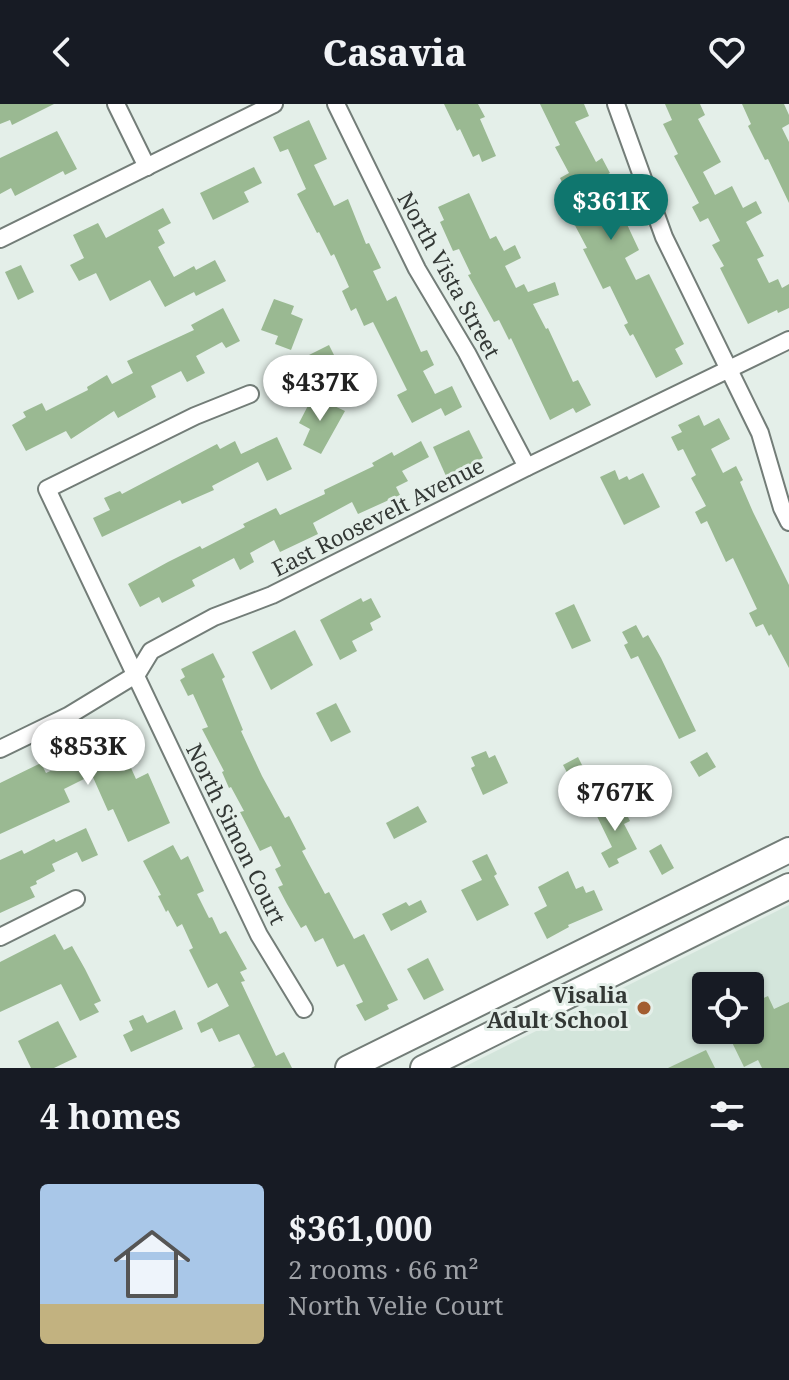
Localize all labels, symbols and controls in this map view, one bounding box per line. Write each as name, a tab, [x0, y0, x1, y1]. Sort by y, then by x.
text: Casavia	[322, 28, 467, 77]
icon: back	[40, 30, 84, 74]
icon: heart	[705, 30, 749, 74]
pin: $361K	[555, 174, 667, 242]
text: $361K	[572, 182, 650, 218]
street label: North Vista Street	[392, 186, 508, 363]
pin: $437K	[264, 355, 376, 423]
text: $437K	[281, 363, 359, 399]
street label: East Roosevelt Avenue	[266, 450, 489, 583]
pin: $853K	[32, 719, 144, 787]
text: $853K	[49, 727, 127, 763]
street label: North Simon Court	[180, 738, 294, 929]
pin: $767K	[559, 765, 671, 833]
text: $767K	[576, 773, 654, 809]
map controls	[692, 972, 764, 1044]
button: locate	[692, 972, 764, 1044]
place label: Visalia Adult School	[487, 979, 628, 1034]
marker: Visalia Adult School	[635, 999, 653, 1017]
text: 4 homes	[40, 1093, 181, 1139]
icon: filters	[705, 1094, 749, 1138]
text: $361,000	[288, 1205, 432, 1251]
icon: home	[104, 1216, 200, 1312]
text: 2 rooms · 66 m²	[288, 1251, 479, 1287]
text: North Velie Court	[288, 1287, 503, 1323]

